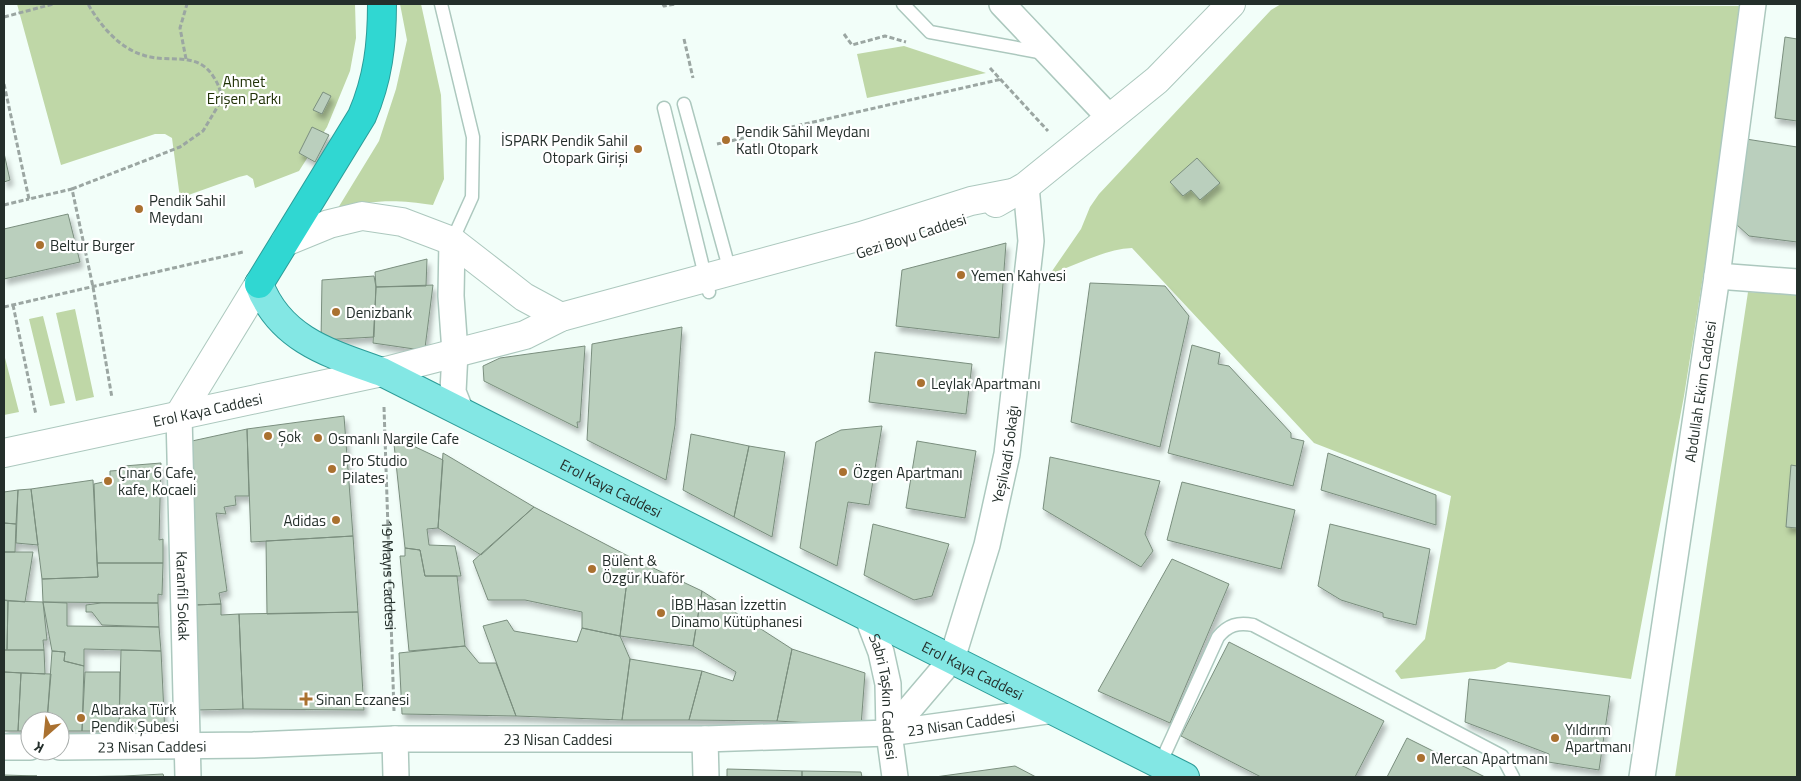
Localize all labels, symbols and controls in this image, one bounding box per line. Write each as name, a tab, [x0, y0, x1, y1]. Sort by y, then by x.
park label: Ahmet Erişen Parkı	[207, 70, 281, 110]
place label: Pendik Sahil Meydanı Katlı Otopark	[736, 120, 870, 160]
place label: İSPARK Pendik Sahil Otopark Girişi	[501, 129, 628, 169]
marker: Pendik Sahil Meydanı Katlı Otopark	[720, 134, 732, 146]
marker: İSPARK Pendik Sahil Otopark Girişi	[632, 143, 644, 155]
place label: Pendik Sahil Meydanı	[149, 189, 226, 229]
marker: Pendik Sahil Meydanı	[133, 203, 145, 215]
street label: Gezi Boyu Caddesi	[853, 207, 969, 265]
place label: Beltur Burger	[50, 234, 135, 257]
marker: Beltur Burger	[34, 239, 46, 251]
place label: Yemen Kahvesi	[971, 264, 1066, 287]
marker: Yemen Kahvesi	[955, 269, 967, 281]
place label: Denizbank	[346, 301, 412, 324]
marker: Denizbank	[330, 306, 342, 318]
street label: Abdullah Ekim Caddesi	[1678, 319, 1722, 464]
place label: Leylak Apartmanı	[931, 372, 1040, 395]
marker: Leylak Apartmanı	[915, 377, 927, 389]
street label: Erol Kaya Caddesi	[150, 387, 264, 432]
street label: Yeşilvadi Sokağı	[985, 404, 1024, 506]
place label: Şok	[278, 425, 301, 448]
place label: Osmanlı Nargile Cafe	[328, 427, 459, 450]
marker: Şok	[262, 430, 274, 442]
marker: Osmanlı Nargile Cafe	[312, 432, 324, 444]
place label: Pro Studio Pilates	[342, 449, 408, 489]
street label: Erol Kaya Caddesi	[556, 452, 666, 523]
place label: Çınar 6 Cafe, kafe, Kocaeli	[118, 461, 197, 501]
place label: Özgen Apartmanı	[853, 461, 963, 484]
marker: Pro Studio Pilates	[326, 463, 338, 475]
marker: Özgen Apartmanı	[837, 466, 849, 478]
marker: Çınar 6 Cafe, kafe, Kocaeli	[102, 475, 114, 487]
place label: Adidas	[284, 509, 326, 532]
marker: Adidas	[330, 514, 342, 526]
street label: 19 Mayıs Caddesi	[376, 519, 403, 630]
place label: Bülent & Özgür Kuaför	[602, 549, 685, 589]
street label: Karanfil Sokak	[171, 551, 196, 641]
marker: Bülent & Özgür Kuaför	[586, 563, 598, 575]
place label: İBB Hasan İzzettin Dinamo Kütüphanesi	[671, 593, 802, 633]
marker: İBB Hasan İzzettin Dinamo Kütüphanesi	[655, 607, 667, 619]
street label: Sabri Taşkın Caddesi	[863, 630, 904, 761]
street label: Erol Kaya Caddesi	[918, 635, 1028, 705]
place label: Sinan Eczanesi	[316, 688, 409, 711]
marker: Sinan Eczanesi	[300, 693, 312, 705]
place label: Albaraka Türk Pendik Şubesi	[91, 698, 179, 738]
street label: 23 Nisan Caddesi	[906, 704, 1017, 742]
north arrow	[20, 711, 70, 761]
marker: Albaraka Türk Pendik Şubesi	[75, 712, 87, 724]
place label: Yıldırım Apartmanı	[1565, 718, 1631, 758]
street label: 23 Nisan Caddesi	[503, 728, 612, 751]
marker: Yıldırım Apartmanı	[1549, 732, 1561, 744]
street label: 23 Nisan Caddesi	[97, 734, 207, 758]
text: K	[30, 736, 47, 759]
place label: Mercan Apartmanı	[1431, 747, 1548, 770]
marker: Mercan Apartmanı	[1415, 752, 1427, 764]

